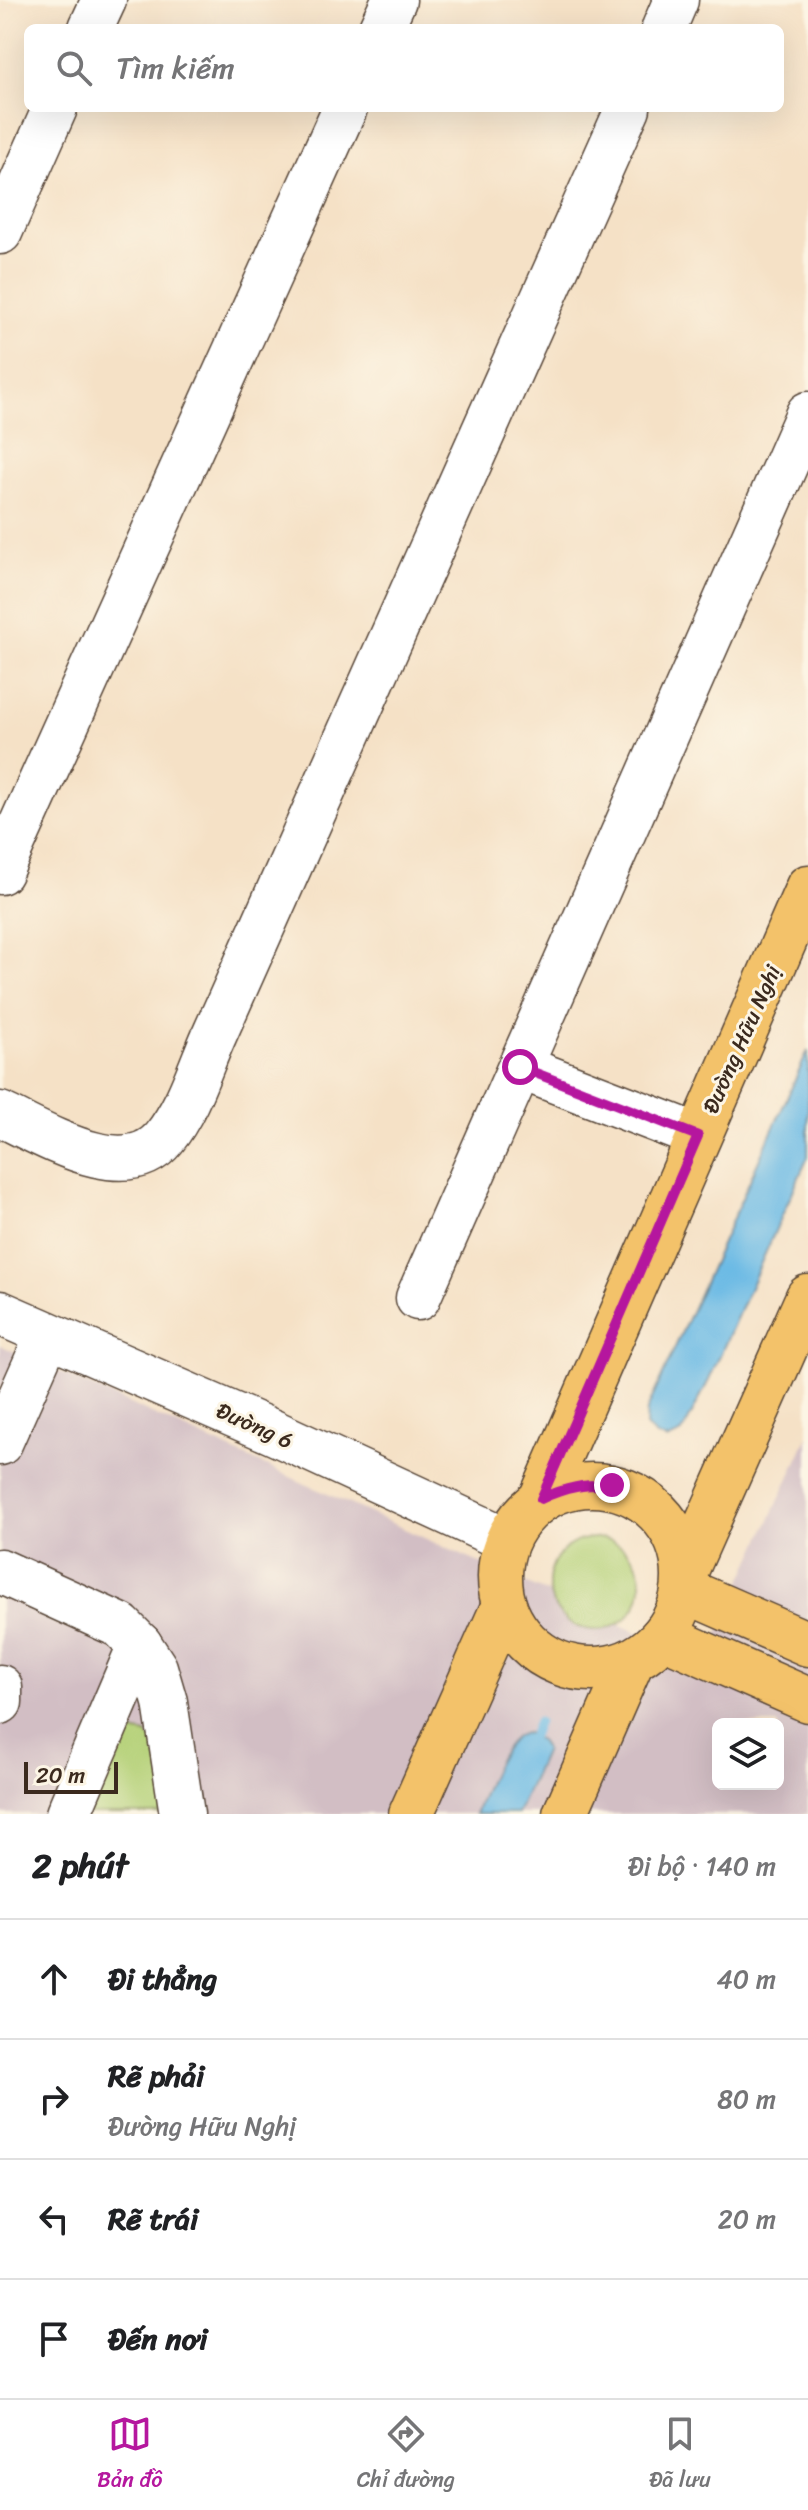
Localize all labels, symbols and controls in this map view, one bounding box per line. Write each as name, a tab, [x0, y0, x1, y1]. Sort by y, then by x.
search box	[24, 24, 784, 112]
text: Tìm kiếm	[116, 41, 234, 95]
icon: search	[52, 46, 96, 90]
street label: Đường Hữu Nghị	[691, 958, 792, 1120]
route start	[502, 1049, 538, 1085]
street label: Đường 6	[210, 1391, 300, 1460]
route end	[594, 1467, 630, 1503]
map controls	[712, 1718, 784, 1790]
button: layers	[712, 1718, 784, 1790]
text: 20 m	[36, 1756, 85, 1795]
scale bar	[24, 1758, 118, 1794]
text: 2 phút	[32, 1836, 128, 1896]
text: Đi bộ · 140 m	[628, 1843, 776, 1889]
text: Đi thẳng	[108, 1952, 217, 2006]
text: 40 m	[717, 1956, 776, 2002]
icon: ahead	[32, 1957, 76, 2001]
text: Rẽ phải	[108, 2049, 204, 2103]
text: 80 m	[717, 2076, 776, 2122]
icon: right	[32, 2077, 76, 2121]
text: Đường Hữu Nghị	[108, 2103, 296, 2149]
text: Rẽ trái	[108, 2192, 198, 2246]
text: 20 m	[718, 2196, 776, 2242]
icon: left	[32, 2197, 76, 2241]
text: Đến nơi	[108, 2312, 207, 2366]
icon: arrive	[32, 2317, 76, 2361]
tab: Bản đồ	[97, 2412, 162, 2499]
tab: Chỉ đường	[357, 2412, 455, 2499]
tab: Đã lưu	[649, 2412, 711, 2499]

